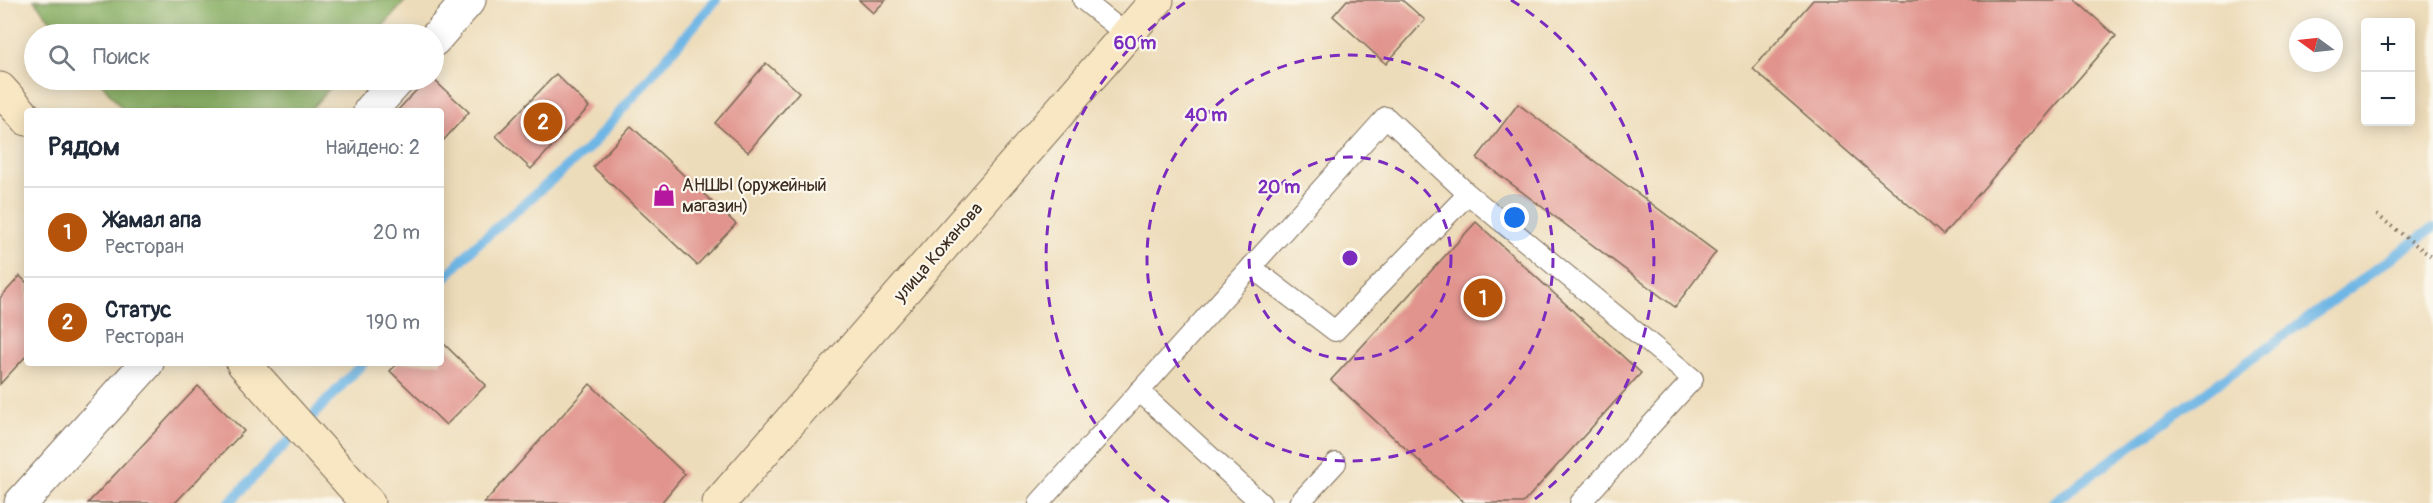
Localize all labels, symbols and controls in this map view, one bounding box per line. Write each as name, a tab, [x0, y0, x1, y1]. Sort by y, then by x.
north arrow	[2289, 18, 2343, 72]
map controls	[2361, 18, 2415, 126]
button: +	[2361, 18, 2415, 72]
search box	[24, 24, 444, 90]
text: 60 m	[1114, 32, 1156, 55]
icon: search	[45, 41, 78, 74]
text: Поиск	[93, 43, 150, 71]
button: −	[2361, 72, 2415, 126]
pin: 2	[524, 100, 562, 144]
text: 40 m	[1185, 104, 1227, 127]
text: Рядом	[48, 131, 120, 163]
text: Найдено: 2	[325, 135, 420, 160]
place label: АНШЫ (оружейный магазин)	[682, 174, 827, 218]
text: 20 m	[1258, 176, 1300, 199]
shop icon: АНШЫ (оружейный магазин)	[651, 182, 677, 208]
street label: улица Кожанова	[888, 198, 988, 308]
your location	[1500, 203, 1529, 232]
text: Жамал апа	[105, 206, 201, 234]
text: 1	[64, 220, 71, 245]
text: 20 m	[373, 220, 420, 245]
text: Ресторан	[105, 234, 184, 259]
centre of rings	[1340, 248, 1360, 268]
pin: 1	[1464, 276, 1502, 320]
text: Статус	[105, 296, 171, 324]
text: 2	[62, 310, 73, 335]
text: 190 m	[366, 310, 420, 335]
text: Ресторан	[105, 324, 184, 349]

